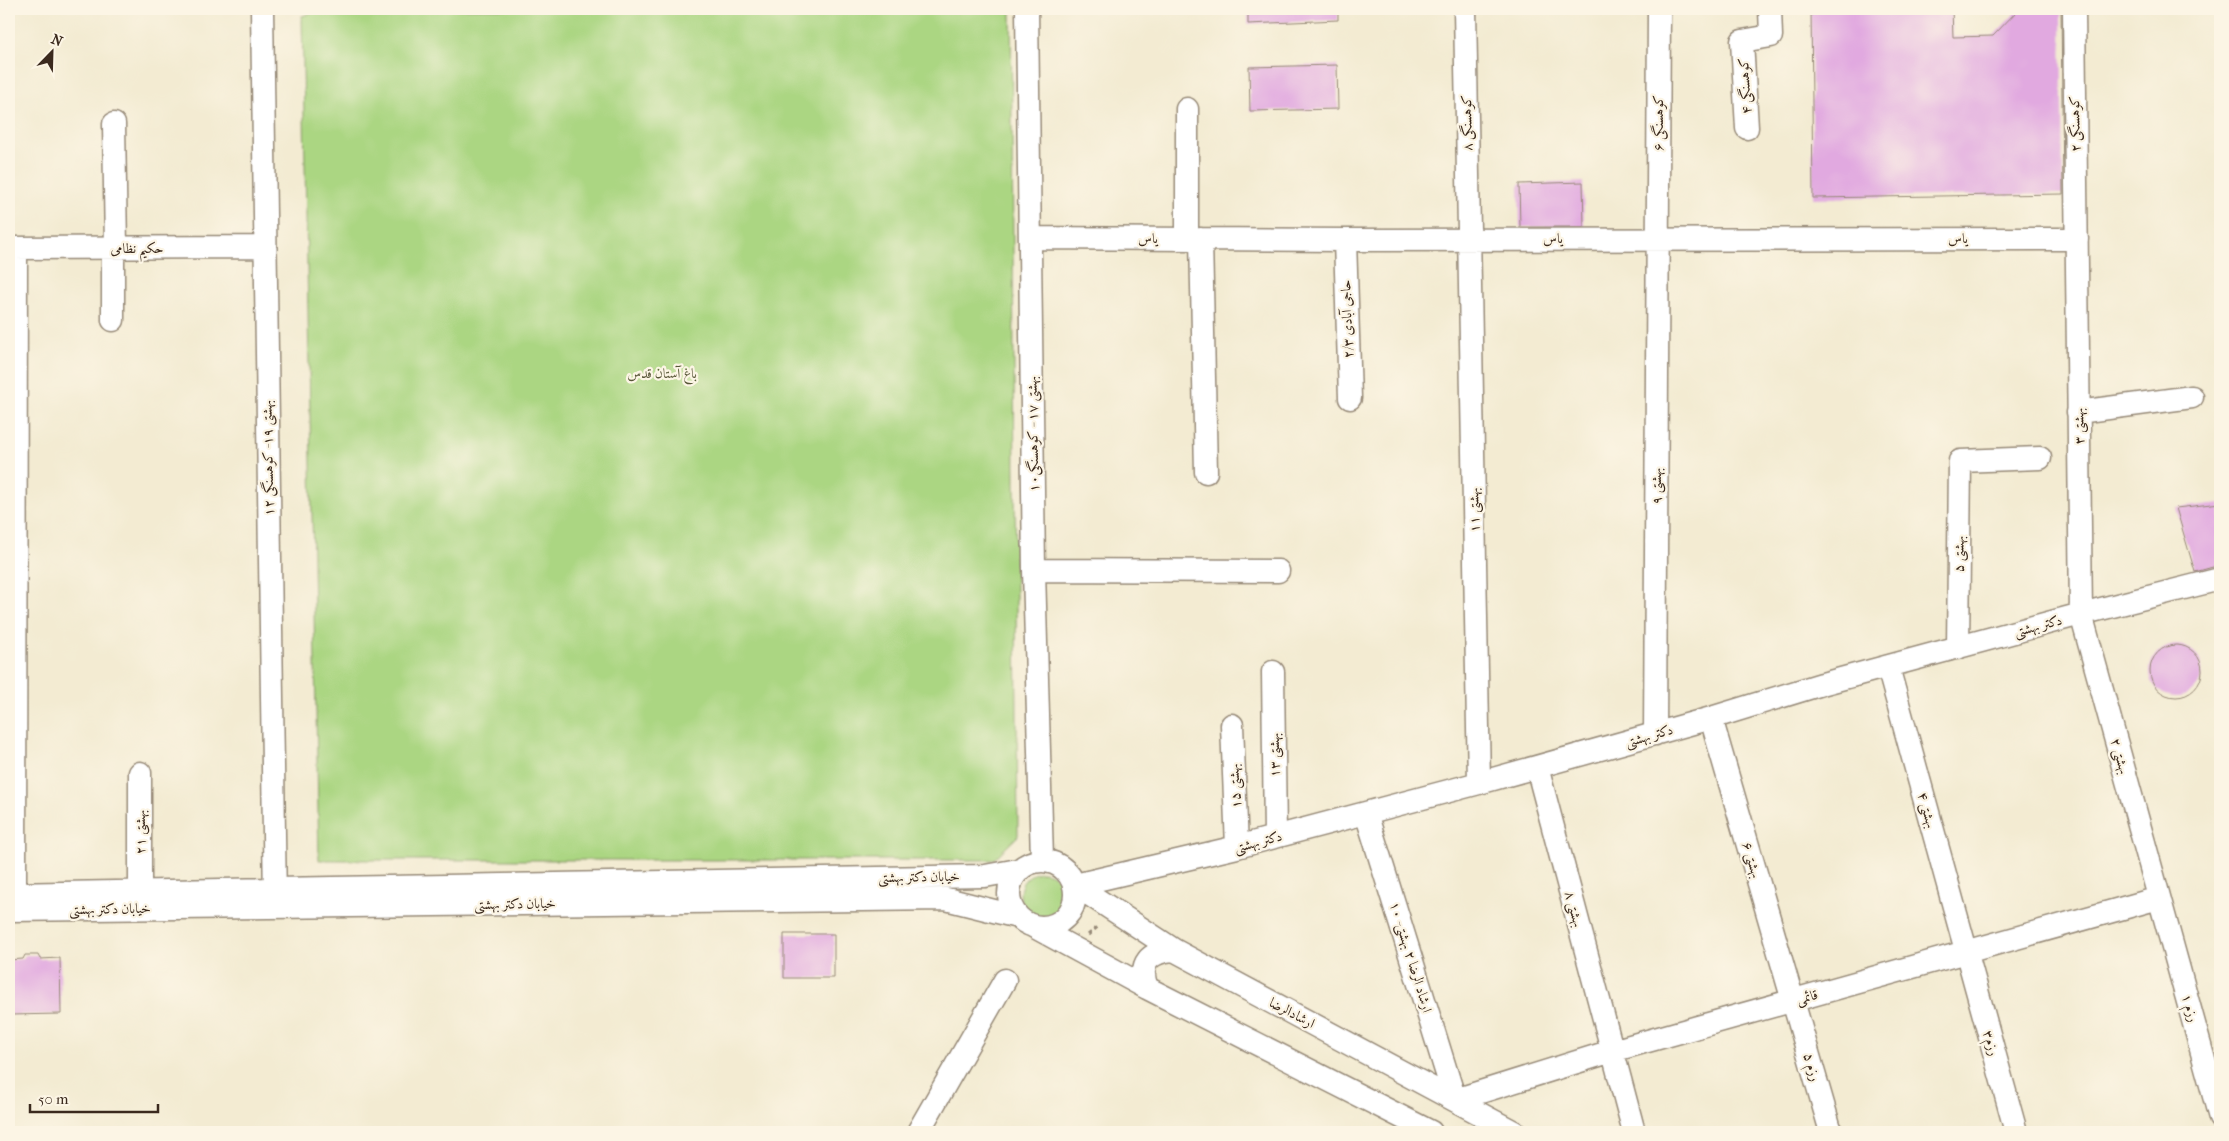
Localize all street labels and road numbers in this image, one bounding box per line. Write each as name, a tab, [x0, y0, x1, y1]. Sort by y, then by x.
street label: کوهسنگی ۴	[1735, 57, 1756, 115]
street label: کوهسنگی ۸	[1458, 95, 1477, 151]
street label: کوهسنگی ۶	[1650, 95, 1668, 151]
street label: کوهسنگی ۲	[2066, 96, 2085, 152]
street label: یاس	[1138, 230, 1159, 247]
street label: یاس	[1543, 230, 1564, 247]
street label: یاس	[1948, 230, 1969, 247]
street label: حکیم نظامی	[110, 240, 164, 262]
street label: حاجی آبادی ۲/۳	[1337, 279, 1357, 359]
street label: بهشتی ۱۷ - کوهسنگی۱۰	[1023, 376, 1044, 492]
street label: بهشتی ۱۹- کوهسنگی ۱۲	[258, 400, 279, 516]
street label: بهشتی ۳	[2070, 407, 2089, 445]
street label: بهشتی ۹	[1648, 468, 1666, 504]
street label: بهشتی ۱۱	[1465, 487, 1484, 533]
street label: بهشتی ۵	[1950, 535, 1969, 573]
street label: دکتر بهشتی	[2012, 611, 2064, 642]
street label: دکتر بهشتی	[1623, 721, 1675, 752]
street label: بهشتی ۱۳	[1266, 733, 1284, 777]
street label: بهشتی ۲	[2106, 736, 2133, 776]
street label: بهشتی ۱۵	[1225, 763, 1246, 809]
street label: بهشتی ۴	[1913, 790, 1940, 830]
street label: بهشتی ۲۱	[132, 810, 150, 854]
street label: دکتر بهشتی	[1232, 827, 1284, 858]
street label: بهشتی ۶	[1738, 840, 1765, 880]
street label: خیابان دکتر بهشتی	[878, 868, 960, 887]
street label: بهشتی ۸	[1560, 889, 1587, 929]
street label: خیابان دکتر بهشتی	[474, 895, 556, 914]
street label: خیابان دکتر بهشتی	[69, 900, 151, 919]
street label: ارشاد الرضا ۲ بهشتی- ۱۰	[1385, 900, 1436, 1015]
street label: قائمی	[1794, 986, 1820, 1009]
street label: رزم ۱	[2174, 992, 2202, 1025]
street label: ارشادالرضا	[1266, 994, 1318, 1032]
street label: رزم۳	[1976, 1028, 2003, 1059]
street label: رزم ۵	[1796, 1051, 1824, 1084]

